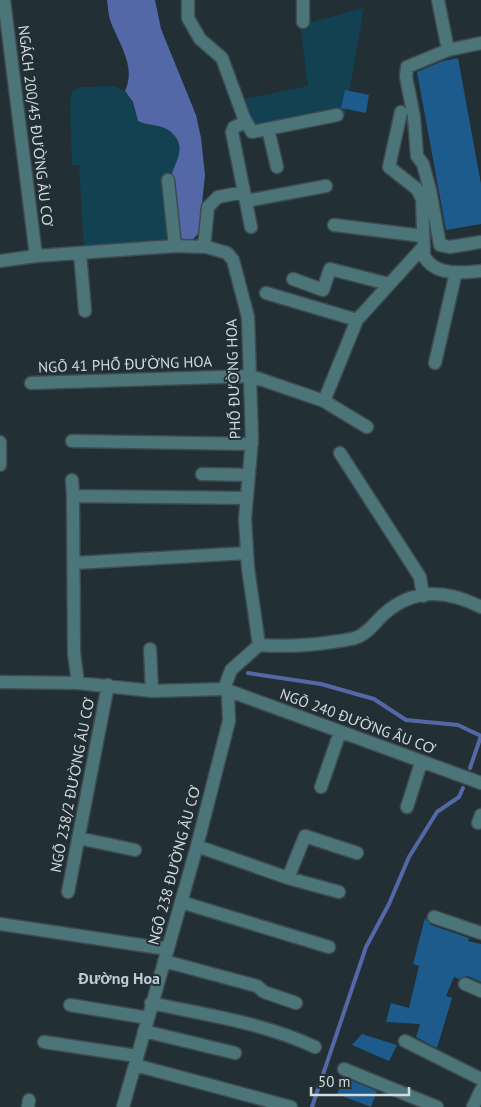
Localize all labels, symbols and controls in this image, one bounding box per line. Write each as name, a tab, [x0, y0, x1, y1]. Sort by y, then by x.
street label: NGÁCH 200/45 ĐƯỜNG ÂU CƠ	[14, 24, 58, 228]
street label: PHỐ ĐƯỜNG HOA	[221, 318, 245, 439]
street label: NGÕ 41 PHỐ ĐƯỜNG HOA	[38, 351, 213, 377]
street label: NGÕ 240 ĐƯỜNG ÂU CƠ	[278, 684, 439, 758]
street label: NGÕ 238/2 ĐƯỜNG ÂU CƠ	[46, 696, 98, 874]
street label: NGÕ 238 ĐƯỜNG ÂU CƠ	[144, 783, 204, 947]
district label: Đường Hoa	[77, 968, 160, 988]
scale bar	[311, 1064, 408, 1096]
text: 50 m	[318, 1072, 351, 1091]

